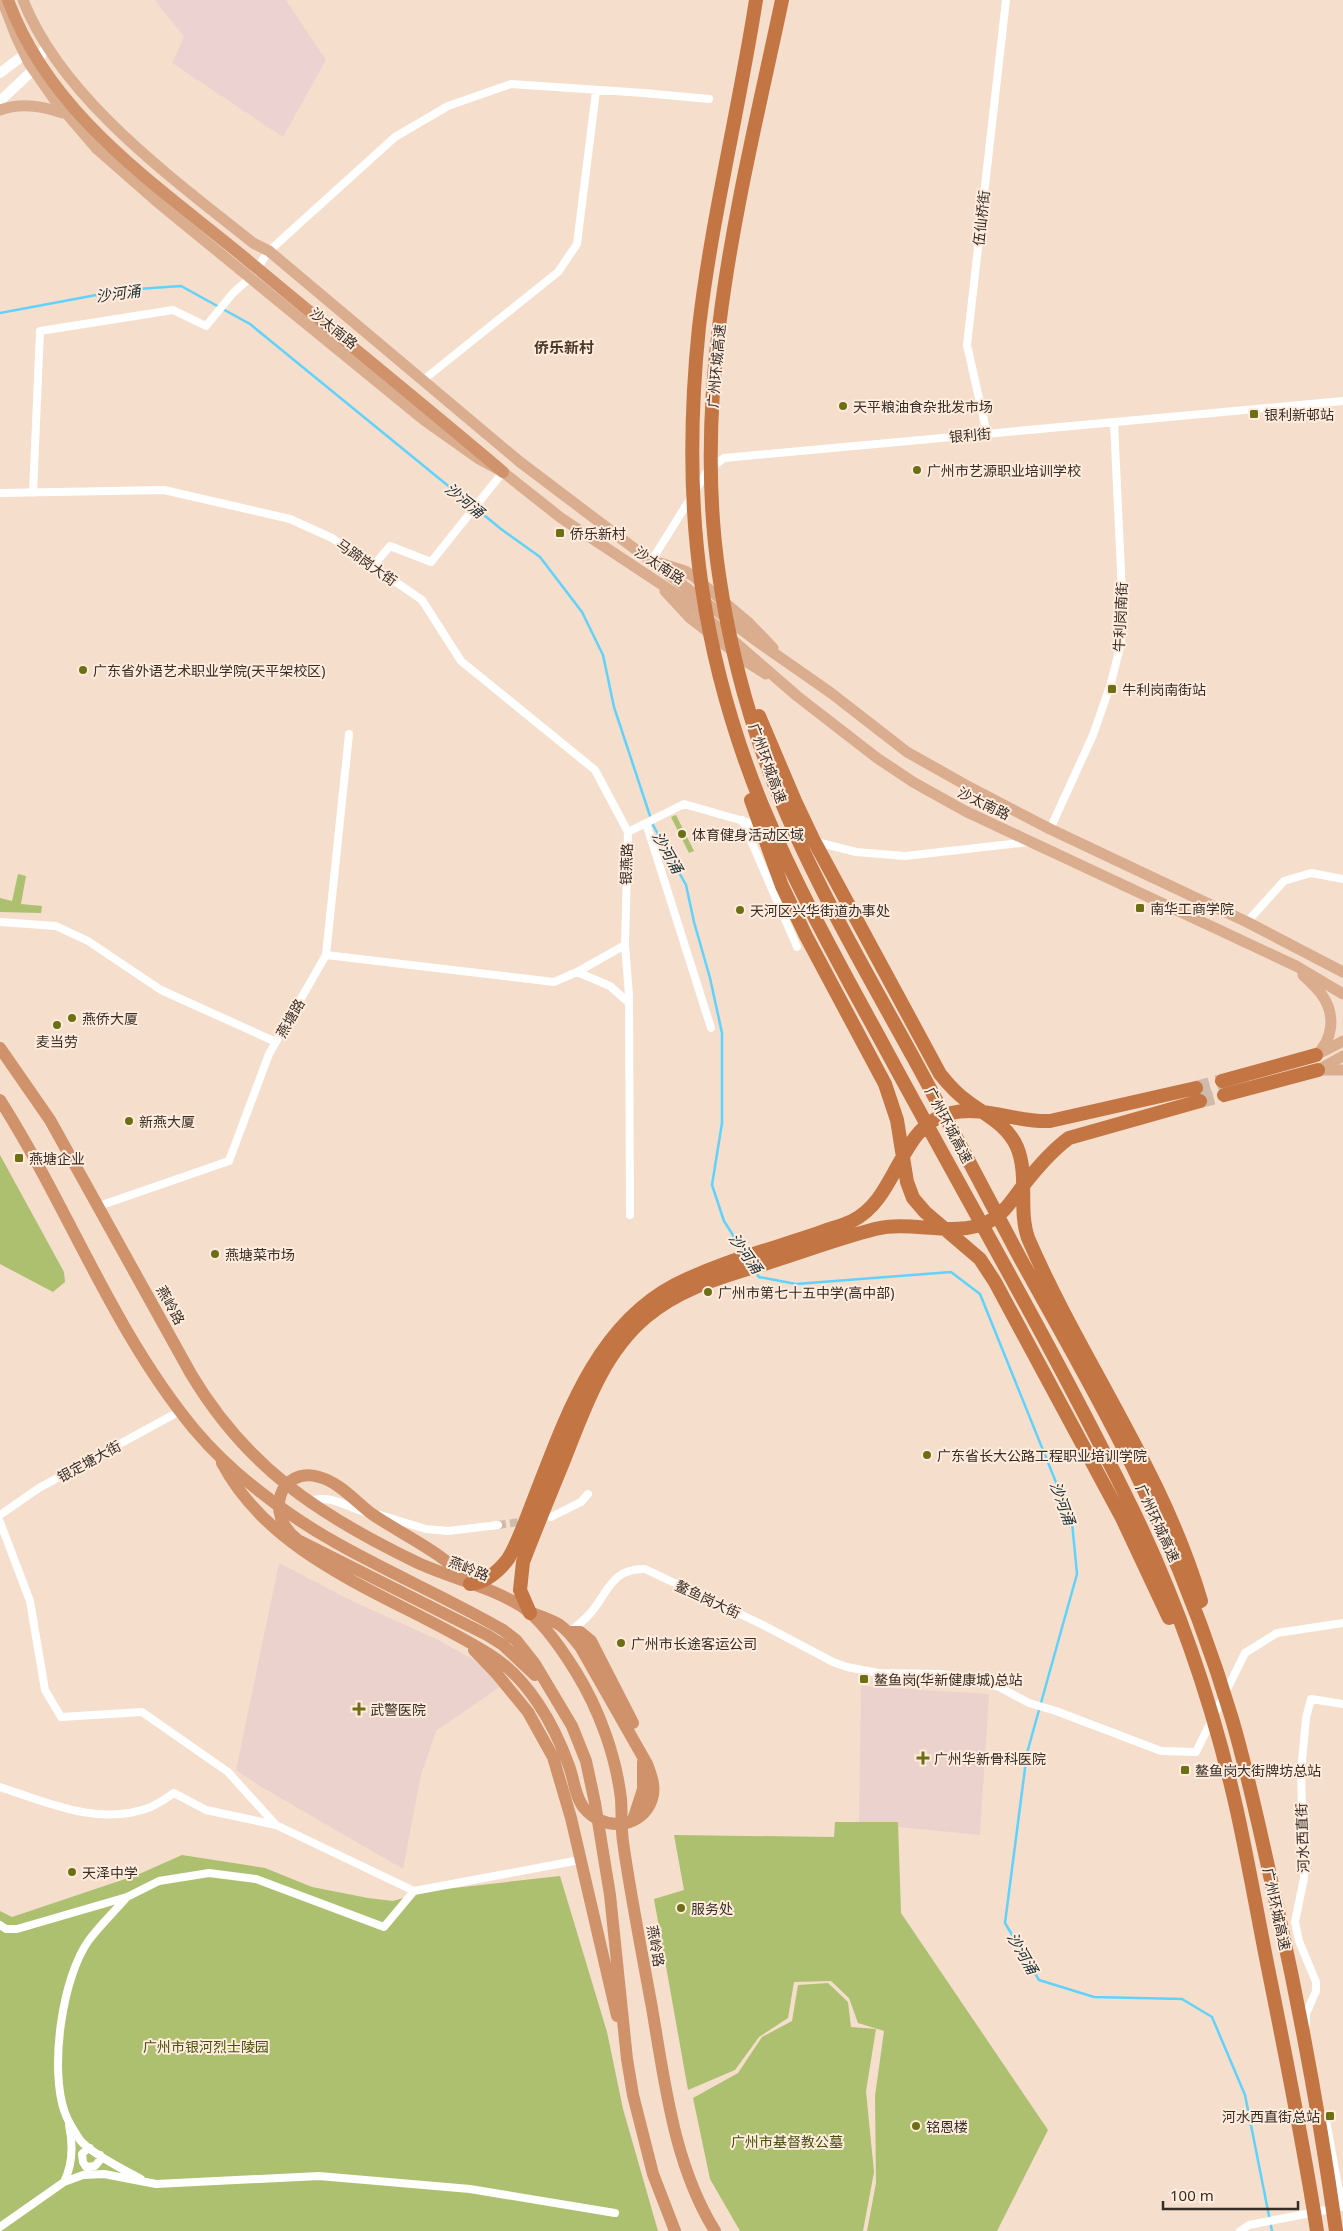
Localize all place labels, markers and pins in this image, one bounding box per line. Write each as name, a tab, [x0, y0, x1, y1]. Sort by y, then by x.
place label: 天平粮油食杂批发市场	[853, 397, 993, 416]
marker: 天平粮油食杂批发市场	[837, 400, 849, 412]
place label: 银利新邨站	[1264, 405, 1334, 424]
marker: 银利新邨站	[1248, 408, 1260, 420]
place label: 广州市艺源职业培训学校	[927, 461, 1081, 480]
marker: 广州市艺源职业培训学校	[911, 464, 923, 476]
place label: 侨乐新村	[570, 524, 626, 543]
marker: 侨乐新村	[554, 527, 566, 539]
place label: 广东省外语艺术职业学院(天平架校区)	[93, 661, 325, 680]
marker: 广东省外语艺术职业学院(天平架校区)	[77, 664, 89, 676]
place label: 牛利岗南街站	[1122, 680, 1206, 699]
marker: 牛利岗南街站	[1106, 683, 1118, 695]
place label: 体育健身活动区域	[692, 825, 804, 844]
marker: 体育健身活动区域	[676, 828, 688, 840]
place label: 南华工商学院	[1150, 899, 1234, 918]
place label: 天河区兴华街道办事处	[750, 901, 890, 920]
marker: 南华工商学院	[1134, 902, 1146, 914]
marker: 天河区兴华街道办事处	[734, 904, 746, 916]
place label: 燕侨大厦	[82, 1009, 138, 1028]
marker: 燕侨大厦	[66, 1012, 78, 1024]
marker: 麦当劳	[51, 1019, 63, 1031]
place label: 麦当劳	[36, 1032, 78, 1051]
place label: 新燕大厦	[139, 1112, 195, 1131]
marker: 新燕大厦	[123, 1115, 135, 1127]
place label: 燕塘企业	[29, 1149, 85, 1168]
marker: 燕塘企业	[13, 1152, 25, 1164]
place label: 燕塘菜市场	[225, 1245, 295, 1264]
marker: 燕塘菜市场	[209, 1248, 221, 1260]
place label: 广州市第七十五中学(高中部)	[718, 1283, 894, 1302]
marker: 广州市第七十五中学(高中部)	[702, 1286, 714, 1298]
place label: 广东省长大公路工程职业培训学院	[937, 1446, 1147, 1465]
marker: 广东省长大公路工程职业培训学院	[921, 1449, 933, 1461]
place label: 广州市长途客运公司	[631, 1634, 757, 1653]
marker: 广州市长途客运公司	[615, 1637, 627, 1649]
place label: 鳌鱼岗(华新健康城)总站	[874, 1670, 1022, 1689]
marker: 鳌鱼岗(华新健康城)总站	[858, 1673, 870, 1685]
place label: 武警医院	[370, 1700, 426, 1719]
marker: 武警医院	[352, 1702, 366, 1716]
place label: 广州华新骨科医院	[934, 1749, 1046, 1768]
marker: 广州华新骨科医院	[916, 1751, 930, 1765]
place label: 鳌鱼岗大街牌坊总站	[1195, 1761, 1321, 1780]
marker: 鳌鱼岗大街牌坊总站	[1179, 1764, 1191, 1776]
place label: 天泽中学	[82, 1863, 138, 1882]
marker: 天泽中学	[66, 1866, 78, 1878]
place label: 服务处	[691, 1899, 733, 1918]
marker: 服务处	[675, 1902, 687, 1914]
place label: 河水西直街总站	[1222, 2107, 1320, 2126]
marker: 河水西直街总站	[1324, 2110, 1336, 2122]
place label: 铭恩楼	[926, 2117, 968, 2136]
marker: 铭恩楼	[910, 2120, 922, 2132]

